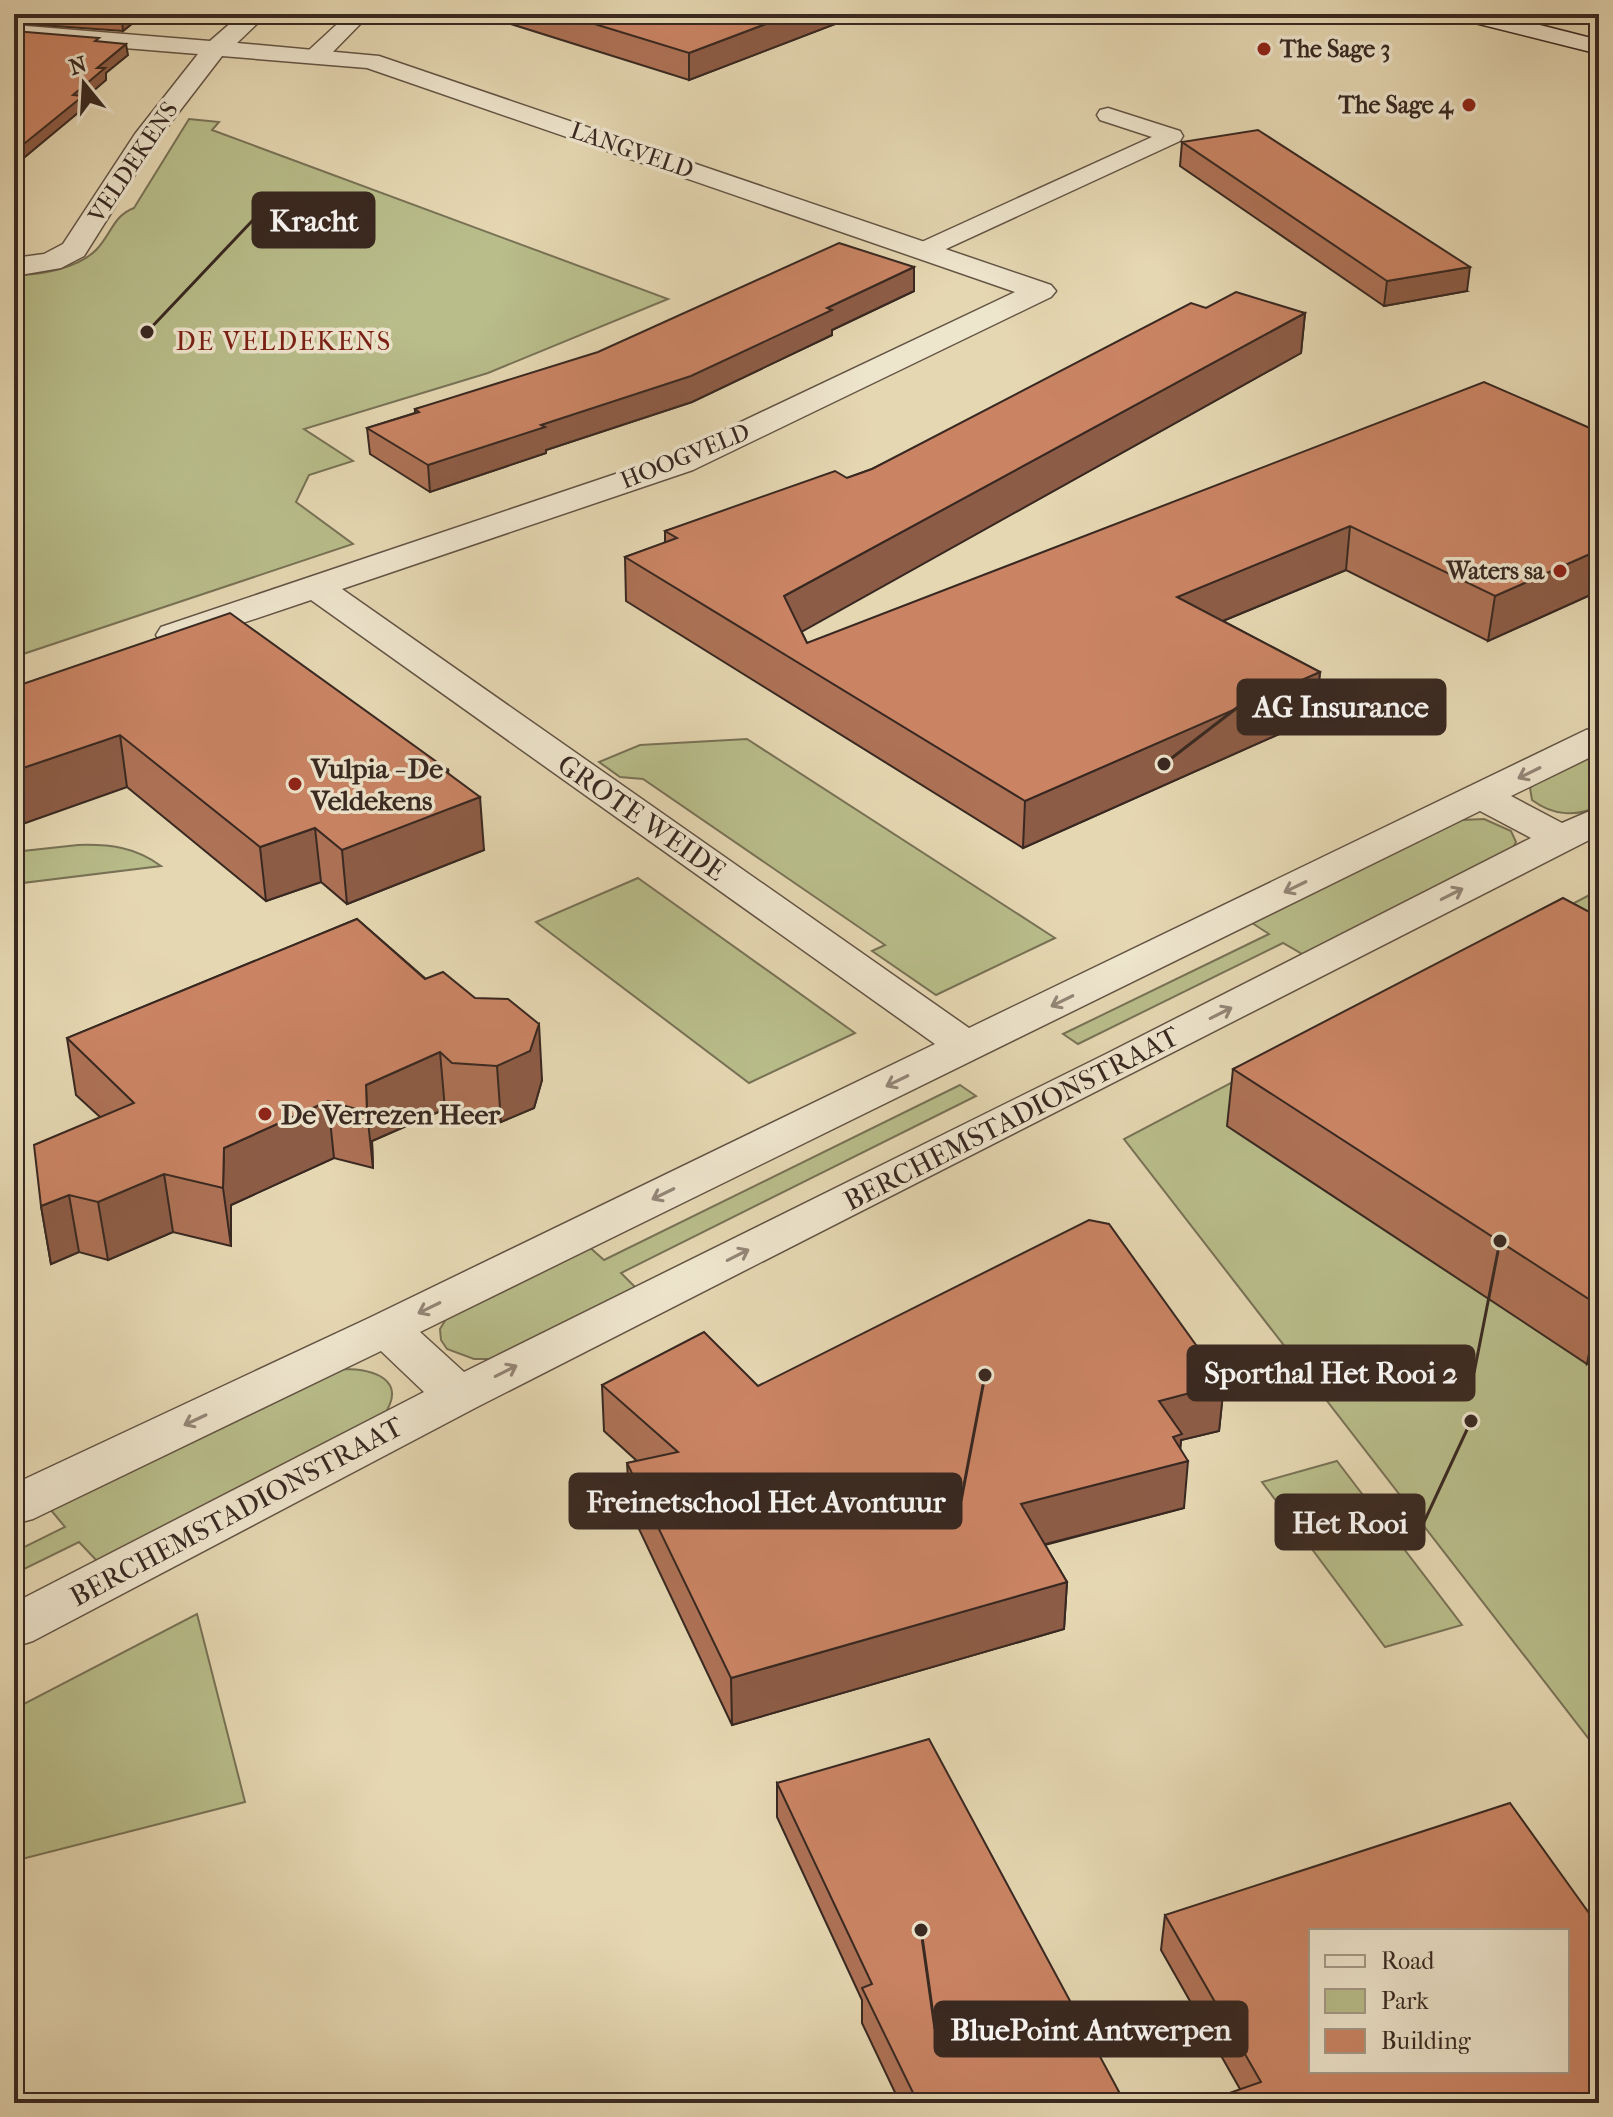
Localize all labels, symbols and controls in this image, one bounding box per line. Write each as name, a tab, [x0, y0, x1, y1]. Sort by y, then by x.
place label: The Sage 3	[1279, 35, 1390, 63]
marker: The Sage 3	[1255, 40, 1273, 58]
north arrow	[44, 44, 124, 124]
text: N	[66, 51, 90, 81]
place label: The Sage 4	[1337, 91, 1455, 120]
street label: VELDEKENS	[82, 96, 184, 229]
marker: The Sage 4	[1460, 96, 1478, 114]
street label: LANGVELD	[567, 116, 697, 184]
callout: Kracht	[253, 193, 374, 247]
text: Kracht	[270, 204, 359, 239]
district label: DE VELDEKENS	[176, 326, 392, 357]
street label: HOOGVELD	[616, 417, 754, 495]
place label: Waters sa	[1445, 557, 1545, 585]
marker: Waters sa	[1551, 562, 1569, 580]
callout: AG Insurance	[1238, 680, 1445, 734]
text: AG Insurance	[1251, 690, 1429, 725]
street label: GROTE WEIDE	[552, 747, 732, 887]
place label: Vulpia - De Veldekens	[310, 752, 443, 817]
one-way arrow	[1517, 765, 1541, 781]
marker: Vulpia - De Veldekens	[286, 775, 304, 793]
one-way arrow	[1284, 880, 1308, 895]
one-way arrow	[1440, 886, 1463, 902]
one-way arrow	[1050, 994, 1074, 1009]
one-way arrow	[1208, 1004, 1232, 1020]
street label: BERCHEMSTADIONSTRAAT	[838, 1019, 1185, 1218]
one-way arrow	[885, 1074, 909, 1089]
place label: De Verrezen Heer	[281, 1098, 501, 1131]
marker: De Verrezen Heer	[256, 1105, 274, 1123]
one-way arrow	[651, 1187, 675, 1202]
one-way arrow	[726, 1247, 750, 1262]
one-way arrow	[418, 1301, 442, 1316]
callout: Sporthal Het Rooi 2	[1188, 1346, 1474, 1400]
text: Sporthal Het Rooi 2	[1204, 1356, 1458, 1391]
one-way arrow	[493, 1363, 517, 1379]
street label: BERCHEMSTADIONSTRAAT	[64, 1409, 409, 1613]
one-way arrow	[183, 1413, 207, 1428]
callout: Freinetschool Het Avontuur	[570, 1474, 961, 1528]
text: Freinetschool Het Avontuur	[586, 1485, 947, 1520]
callout: Het Rooi	[1276, 1495, 1424, 1549]
text: Het Rooi	[1292, 1506, 1408, 1541]
legend	[1309, 1929, 1569, 2073]
text: Road	[1381, 1947, 1435, 1975]
text: Park	[1381, 1987, 1429, 2015]
callout: BluePoint Antwerpen	[935, 2002, 1247, 2056]
text: BluePoint Antwerpen	[951, 2013, 1232, 2048]
text: Building	[1381, 2027, 1472, 2055]

